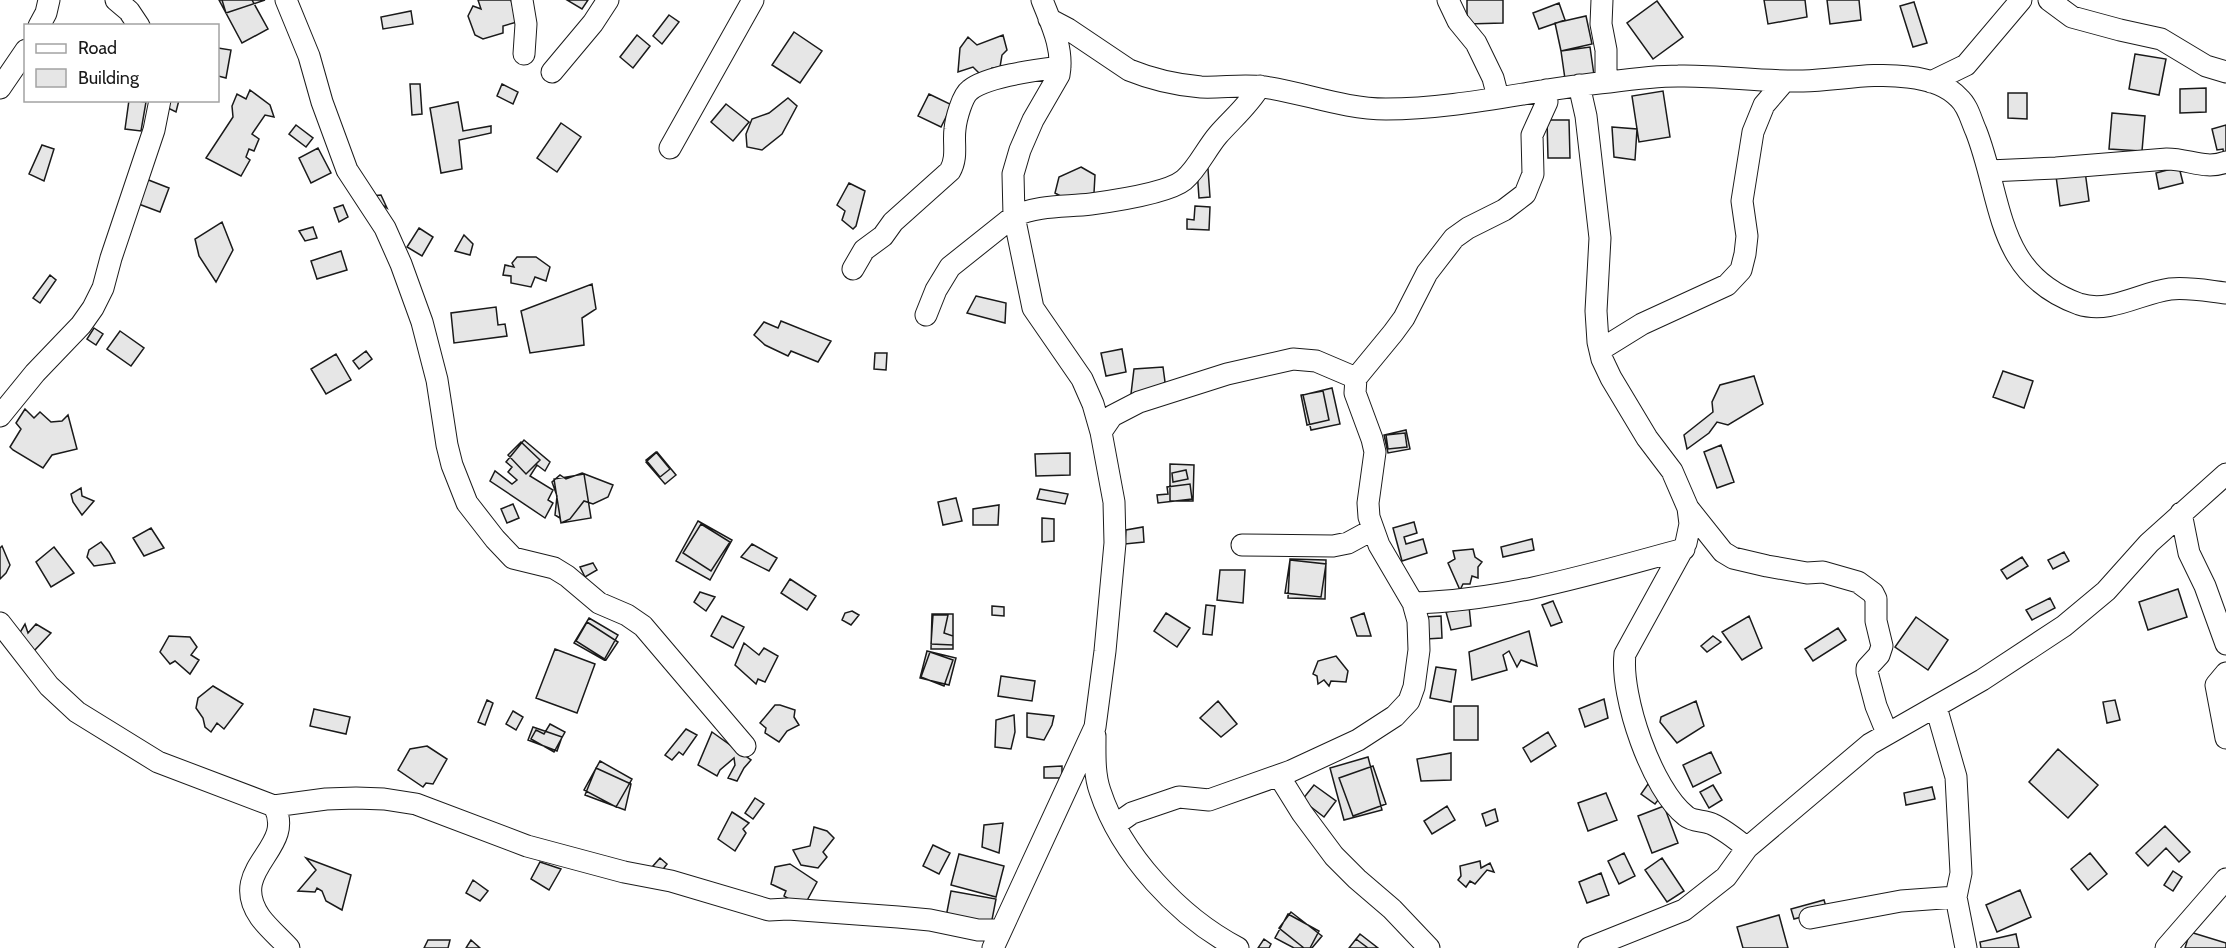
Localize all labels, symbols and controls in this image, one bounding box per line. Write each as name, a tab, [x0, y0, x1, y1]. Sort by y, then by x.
legend	[24, 24, 219, 102]
text: Road	[78, 37, 117, 59]
text: Building	[78, 67, 140, 89]

